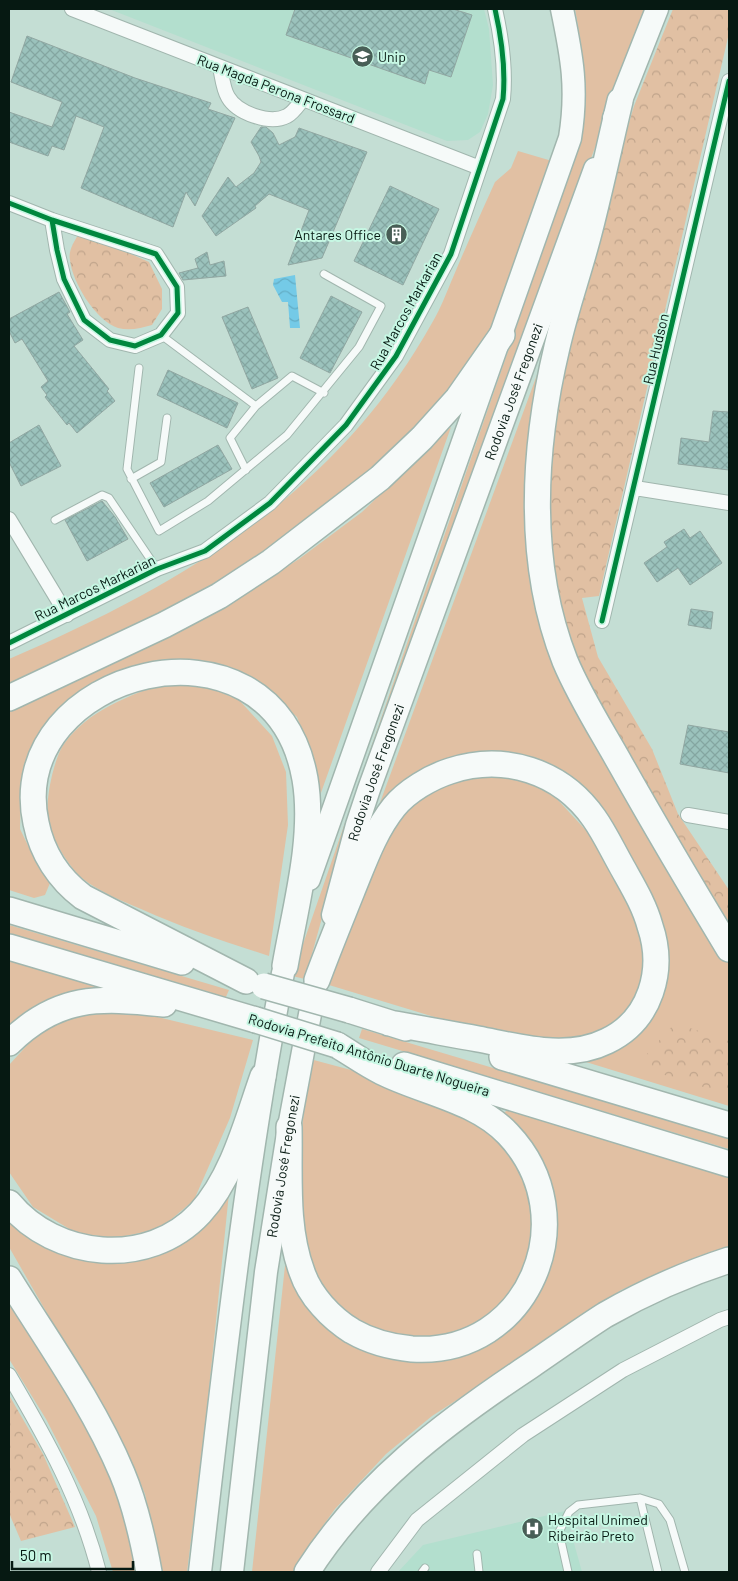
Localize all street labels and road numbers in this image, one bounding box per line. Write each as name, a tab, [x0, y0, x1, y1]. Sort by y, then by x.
street label: Rua Magda Perona Frossard	[195, 51, 357, 126]
street label: Rua Marcos Markarian	[366, 249, 445, 373]
street label: Rua Hudson	[639, 312, 672, 386]
street label: Rodovia José Fregonezi	[481, 321, 546, 462]
street label: Rua Marcos Markarian	[32, 551, 158, 624]
street label: Rodovia José Fregonezi	[344, 701, 407, 843]
street label: Rodovia Prefeito Antônio Duarte Nogueira	[246, 1010, 492, 1099]
street label: Rodovia José Fregonezi	[263, 1093, 303, 1239]

